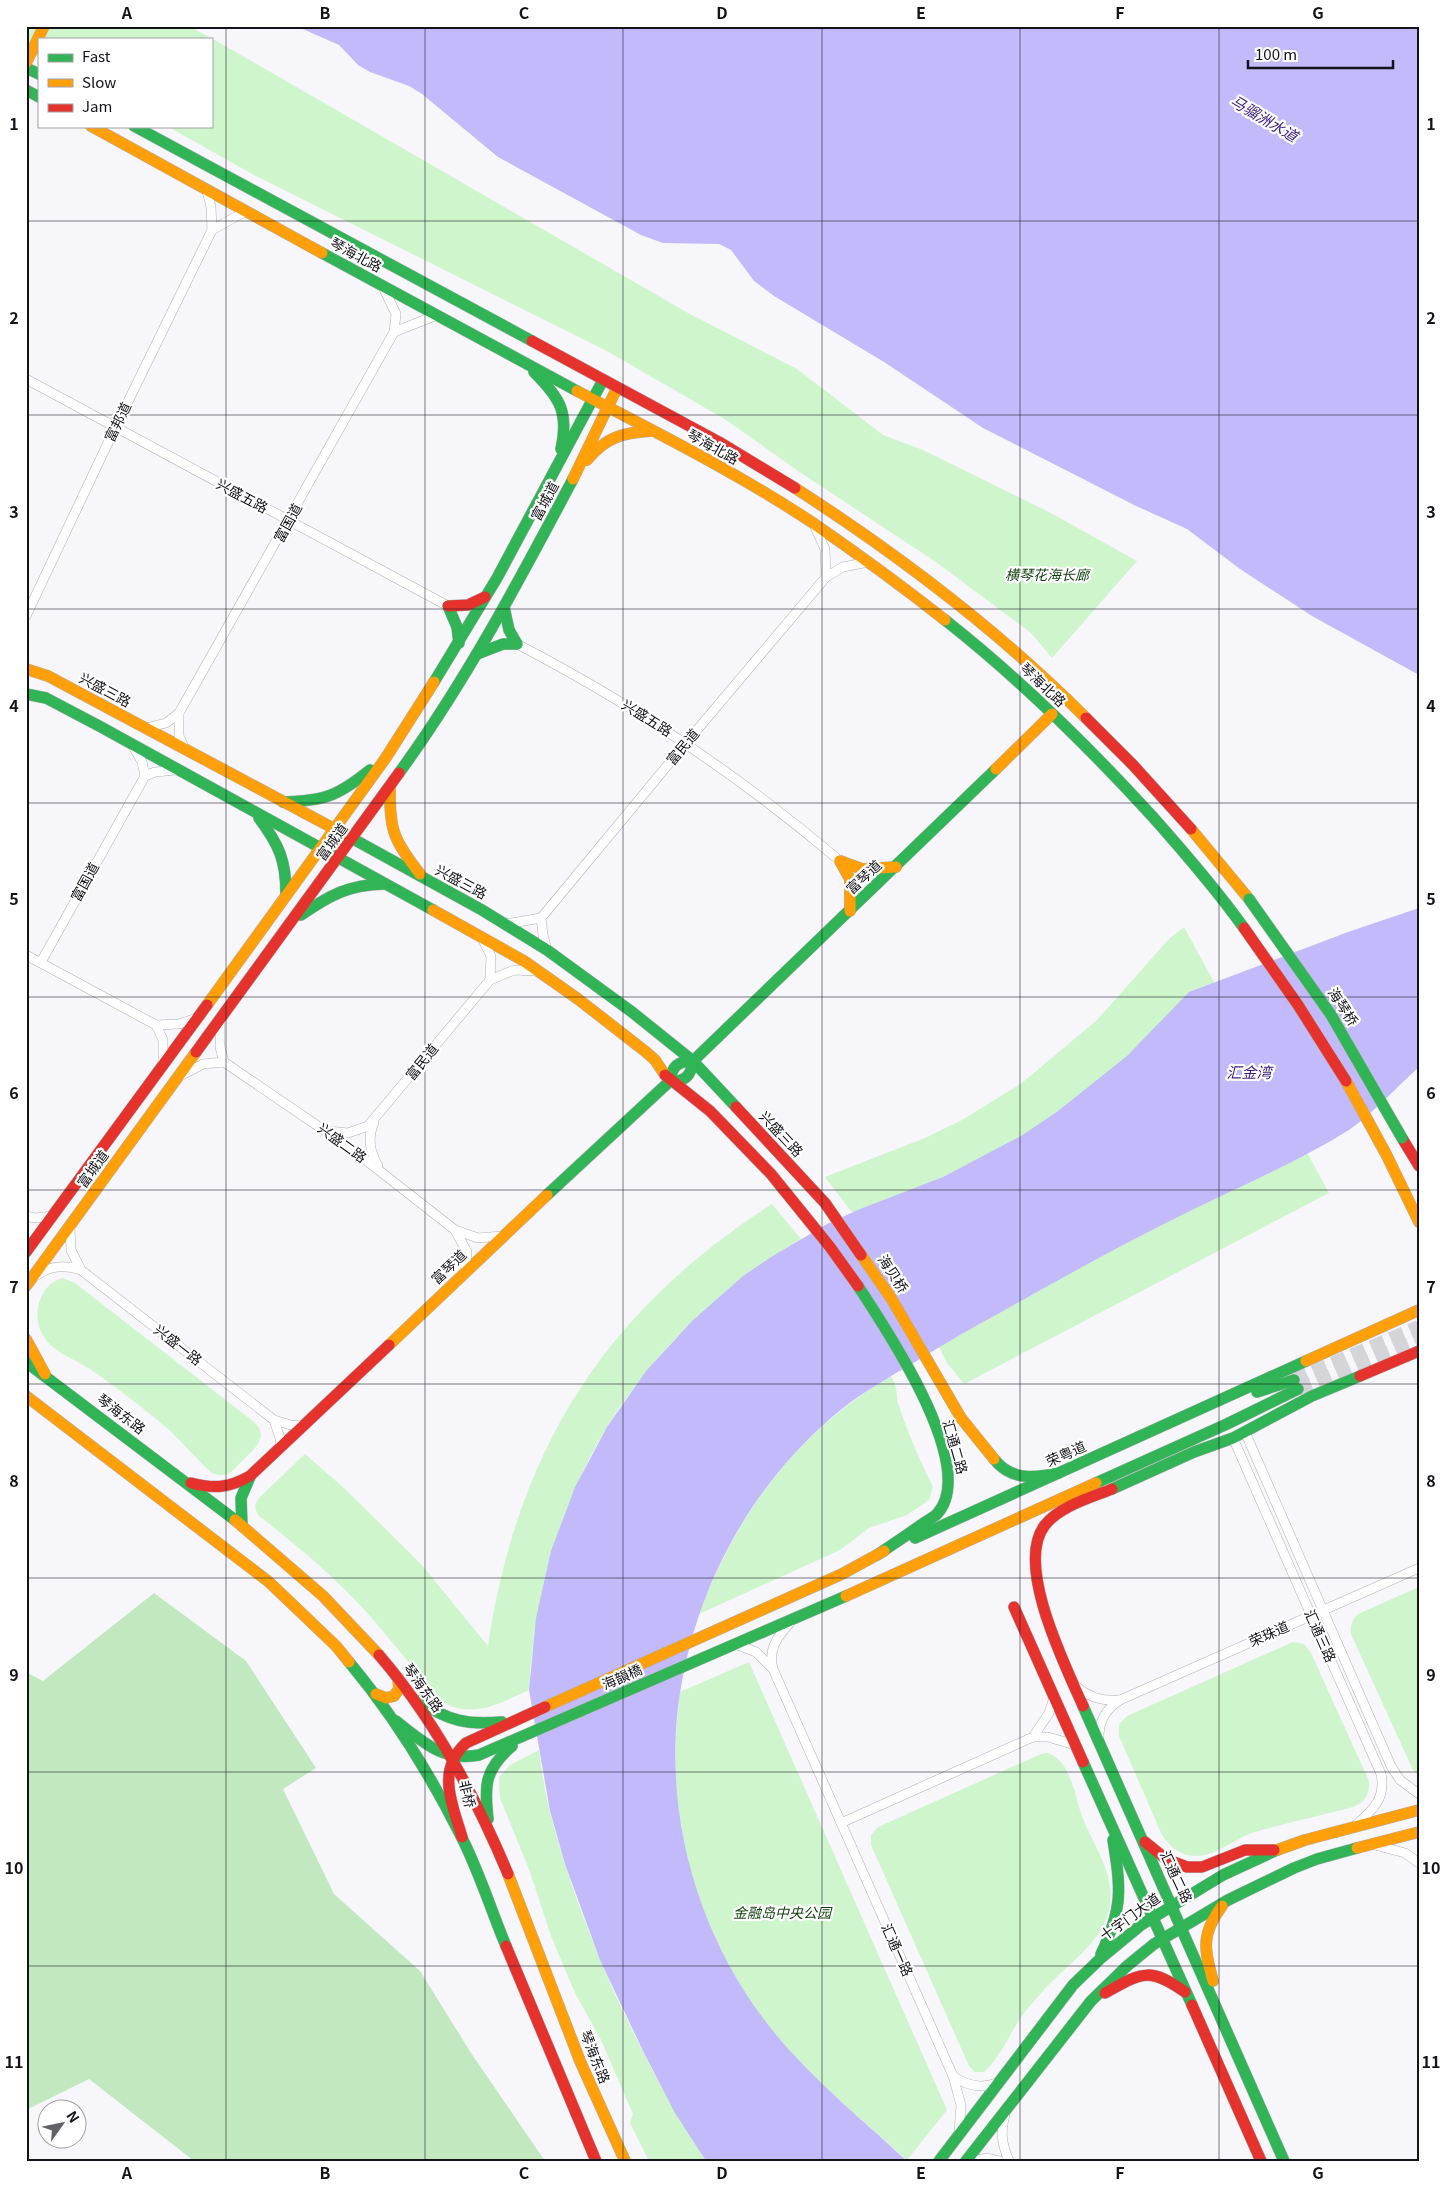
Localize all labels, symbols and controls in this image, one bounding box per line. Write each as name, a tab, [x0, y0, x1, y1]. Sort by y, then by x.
text: A	[121, 0, 133, 24]
text: B	[320, 0, 331, 24]
text: C	[519, 0, 530, 24]
text: D	[716, 0, 728, 24]
text: E	[916, 0, 926, 24]
text: F	[1115, 0, 1125, 24]
text: G	[1312, 0, 1324, 24]
legend	[38, 38, 212, 128]
scale bar	[1248, 38, 1392, 70]
text: 100 m	[1255, 43, 1297, 64]
text: Fast	[82, 45, 111, 66]
text: Slow	[82, 71, 116, 92]
water label: 马骝洲水道	[1227, 89, 1304, 147]
text: Jam	[82, 95, 112, 116]
text: 1	[9, 111, 19, 135]
text: 1	[1426, 111, 1436, 135]
street label: 琴海北路	[327, 232, 386, 276]
text: 2	[9, 305, 19, 329]
text: 2	[1426, 305, 1436, 329]
street label: 富邦道	[99, 398, 135, 445]
street label: 琴海北路	[684, 424, 743, 468]
street label: 兴盛五路	[213, 473, 272, 517]
street label: 富城道	[525, 477, 563, 524]
text: 3	[9, 499, 19, 523]
street label: 富国道	[268, 499, 306, 546]
text: 3	[1426, 499, 1436, 523]
park label: 横琴花海长廊	[1005, 564, 1091, 584]
street label: 琴海北路	[1016, 658, 1071, 711]
street label: 兴盛三路	[76, 667, 135, 711]
text: 4	[9, 693, 19, 717]
text: 4	[1426, 693, 1436, 717]
street label: 兴盛五路	[618, 694, 677, 740]
street label: 富民道	[661, 724, 703, 769]
street label: 富城道	[311, 819, 352, 864]
street label: 富琴道	[841, 855, 885, 898]
street label: 富国道	[65, 858, 103, 905]
street label: 兴盛三路	[432, 859, 491, 903]
text: 5	[9, 886, 19, 910]
text: 5	[1426, 886, 1436, 910]
street label: 海琴桥	[1324, 983, 1364, 1030]
street label: 富民道	[400, 1039, 442, 1084]
water label: 汇金湾	[1226, 1061, 1274, 1082]
text: 6	[9, 1080, 19, 1104]
text: 6	[1426, 1080, 1436, 1104]
street label: 兴盛三路	[755, 1106, 808, 1161]
street label: 兴盛二路	[314, 1118, 371, 1167]
street label: 富城道	[72, 1146, 113, 1191]
street label: 富琴道	[426, 1244, 470, 1288]
street label: 海贝桥	[874, 1250, 914, 1297]
text: 7	[9, 1274, 19, 1298]
text: 7	[1426, 1274, 1436, 1298]
street label: 兴盛一路	[150, 1319, 207, 1369]
street label: 琴海东路	[93, 1388, 150, 1438]
street label: 汇通二路	[939, 1417, 973, 1476]
street label: 荣粤道	[1042, 1435, 1089, 1471]
text: 8	[9, 1468, 19, 1492]
text: 8	[1426, 1468, 1436, 1492]
street label: 汇通三路	[1300, 1606, 1341, 1665]
street label: 荣珠道	[1245, 1615, 1292, 1651]
street label: 海韻橋	[598, 1658, 645, 1694]
street label: 琴海东路	[399, 1659, 448, 1716]
text: 9	[9, 1662, 19, 1686]
text: 9	[1426, 1662, 1436, 1686]
street label: 非桥	[455, 1778, 481, 1810]
street label: 汇通二路	[1156, 1847, 1198, 1906]
text: 10	[5, 1855, 23, 1879]
text: 10	[1422, 1855, 1440, 1879]
street label: 十字门大道	[1095, 1888, 1164, 1945]
park label: 金融岛中央公园	[733, 1902, 833, 1922]
street label: 汇通一路	[877, 1920, 918, 1979]
street label: 琴海东路	[576, 2027, 616, 2086]
text: 11	[5, 2049, 23, 2073]
text: 11	[1422, 2049, 1440, 2073]
north arrow	[38, 2100, 88, 2150]
text: N	[62, 2107, 85, 2126]
text: A	[121, 2160, 133, 2184]
text: B	[320, 2160, 331, 2184]
text: C	[519, 2160, 530, 2184]
text: D	[716, 2160, 728, 2184]
text: E	[916, 2160, 926, 2184]
text: F	[1115, 2160, 1125, 2184]
text: G	[1312, 2160, 1324, 2184]

